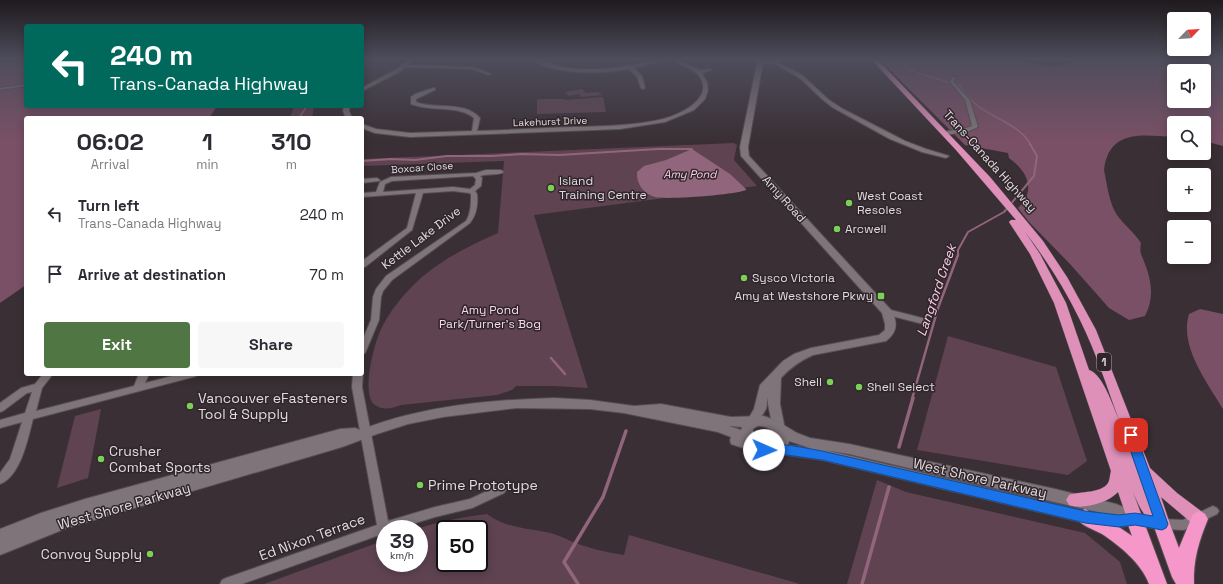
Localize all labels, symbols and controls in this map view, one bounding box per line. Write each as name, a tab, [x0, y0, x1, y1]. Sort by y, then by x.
north arrow	[1167, 12, 1211, 56]
map controls	[1167, 12, 1211, 264]
text: 240 m	[110, 37, 193, 73]
icon: left	[44, 40, 96, 92]
button: sound	[1167, 64, 1211, 108]
text: Trans-Canada Highway	[110, 72, 309, 95]
street label: Trans-Canada Highway	[940, 106, 1040, 216]
street label: Lakehurst Drive	[513, 114, 587, 129]
button: search	[1167, 116, 1211, 160]
text: 06:02	[76, 126, 144, 157]
text: 1	[202, 126, 213, 157]
text: 310	[271, 126, 312, 157]
text: Arrival	[91, 156, 129, 173]
text: min	[196, 156, 219, 173]
text: m	[286, 156, 297, 173]
street label: Boxcar Close	[390, 159, 454, 176]
water label: Amy Pond	[664, 167, 718, 181]
button: +	[1167, 168, 1211, 212]
street label: Amy Road	[759, 172, 809, 226]
place label: Island Training Centre	[559, 173, 647, 203]
marker: Island Training Centre	[546, 183, 556, 193]
place label: West Coast Resoles	[857, 188, 923, 218]
text: Turn left	[78, 196, 140, 215]
marker: West Coast Resoles	[844, 198, 854, 208]
icon: left	[44, 203, 66, 225]
street label: Kettle Lake Drive	[378, 203, 464, 273]
text: 240 m	[300, 205, 344, 224]
text: Trans-Canada Highway	[78, 215, 221, 232]
button: −	[1167, 220, 1211, 264]
place label: Arcwell	[845, 221, 886, 237]
marker: Arcwell	[832, 224, 842, 234]
water label: Langford Creek	[913, 240, 961, 338]
icon: arrive	[44, 263, 66, 285]
text: Arrive at destination	[78, 265, 226, 284]
text: 70 m	[309, 265, 344, 284]
place label: Sysco Victoria	[752, 270, 835, 286]
marker: Sysco Victoria	[739, 273, 749, 283]
place label: Amy at Westshore Pkwy	[734, 288, 873, 304]
marker: Amy at Westshore Pkwy	[876, 291, 886, 301]
park label: Amy Pond Park/Turner's Bog	[439, 302, 541, 332]
button: Exit	[44, 322, 190, 368]
button: Share	[198, 322, 344, 368]
road number: 1	[1097, 353, 1111, 371]
place label: Shell	[794, 374, 822, 390]
marker: Shell	[825, 377, 835, 387]
place label: Shell Select	[867, 379, 935, 395]
marker: Shell Select	[854, 382, 864, 392]
place label: Vancouver eFasteners Tool & Supply	[198, 389, 348, 423]
marker: Vancouver eFasteners Tool & Supply	[185, 401, 195, 411]
pin	[1114, 418, 1148, 452]
icon: arrive	[1120, 424, 1142, 446]
position arrow	[743, 429, 785, 471]
place label: Crusher Combat Sports	[109, 442, 211, 476]
marker: Crusher Combat Sports	[96, 454, 106, 464]
street label: West Shore Parkway	[911, 454, 1049, 502]
place label: Prime Prototype	[428, 476, 538, 494]
street label: West Shore Parkway	[56, 478, 192, 534]
marker: Prime Prototype	[415, 480, 425, 490]
street label: Ed Nixon Terrace	[257, 509, 367, 565]
speed limit sign: 50	[436, 520, 488, 572]
text: 39	[390, 528, 414, 554]
place label: Convoy Supply	[41, 545, 142, 563]
marker: Convoy Supply	[145, 549, 155, 559]
text: km/h	[390, 549, 414, 562]

